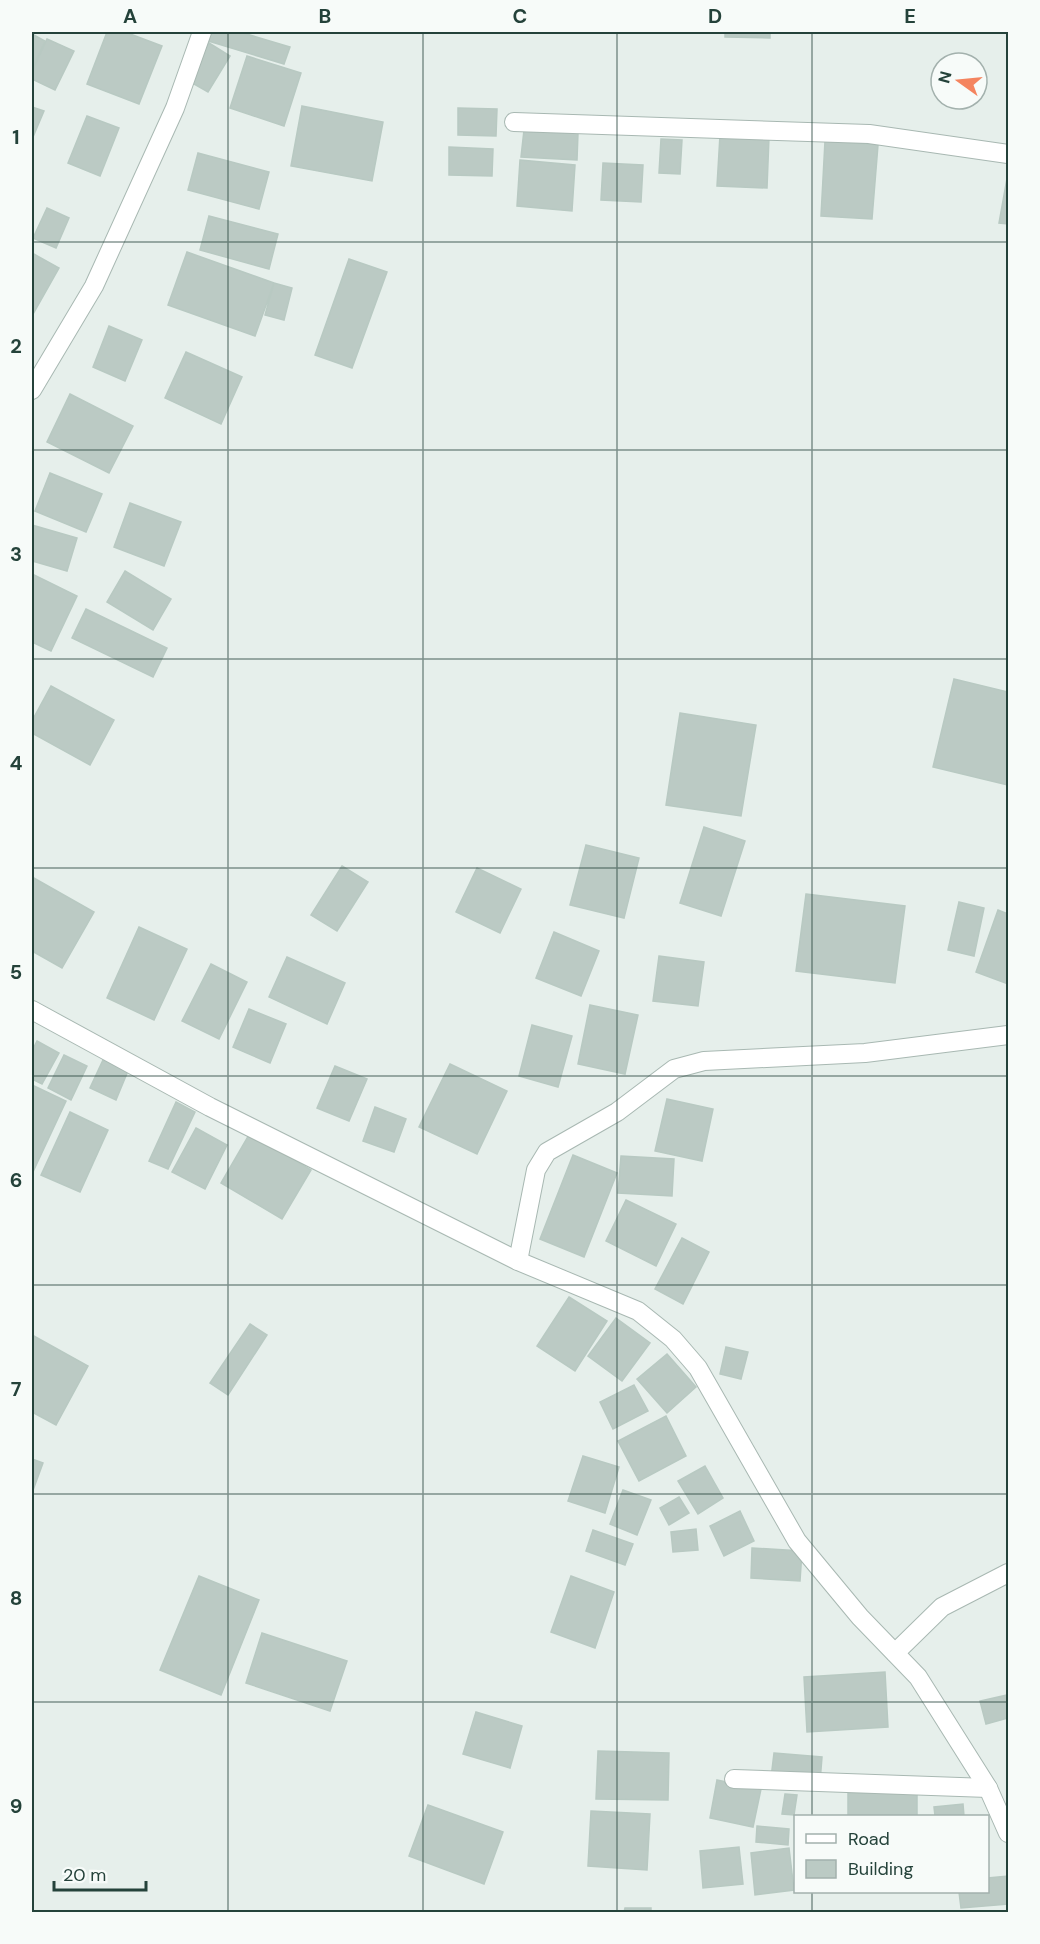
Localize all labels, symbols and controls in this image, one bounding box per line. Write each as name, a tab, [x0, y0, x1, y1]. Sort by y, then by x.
text: A	[123, 3, 137, 29]
text: B	[319, 3, 331, 29]
text: C	[513, 3, 527, 29]
text: D	[708, 3, 722, 29]
text: E	[904, 3, 916, 29]
north arrow	[929, 51, 989, 111]
text: N	[933, 69, 957, 86]
text: 1	[12, 124, 20, 150]
text: 2	[10, 333, 22, 359]
text: 3	[10, 541, 22, 567]
text: 4	[10, 750, 23, 776]
text: 5	[10, 959, 22, 985]
text: 6	[10, 1167, 22, 1193]
text: 7	[11, 1376, 22, 1402]
text: 8	[10, 1585, 22, 1611]
text: 9	[10, 1793, 22, 1819]
legend	[794, 1815, 989, 1893]
text: Road	[848, 1827, 890, 1851]
scale bar	[54, 1854, 146, 1892]
text: Building	[848, 1857, 913, 1881]
text: 20 m	[63, 1863, 106, 1887]

